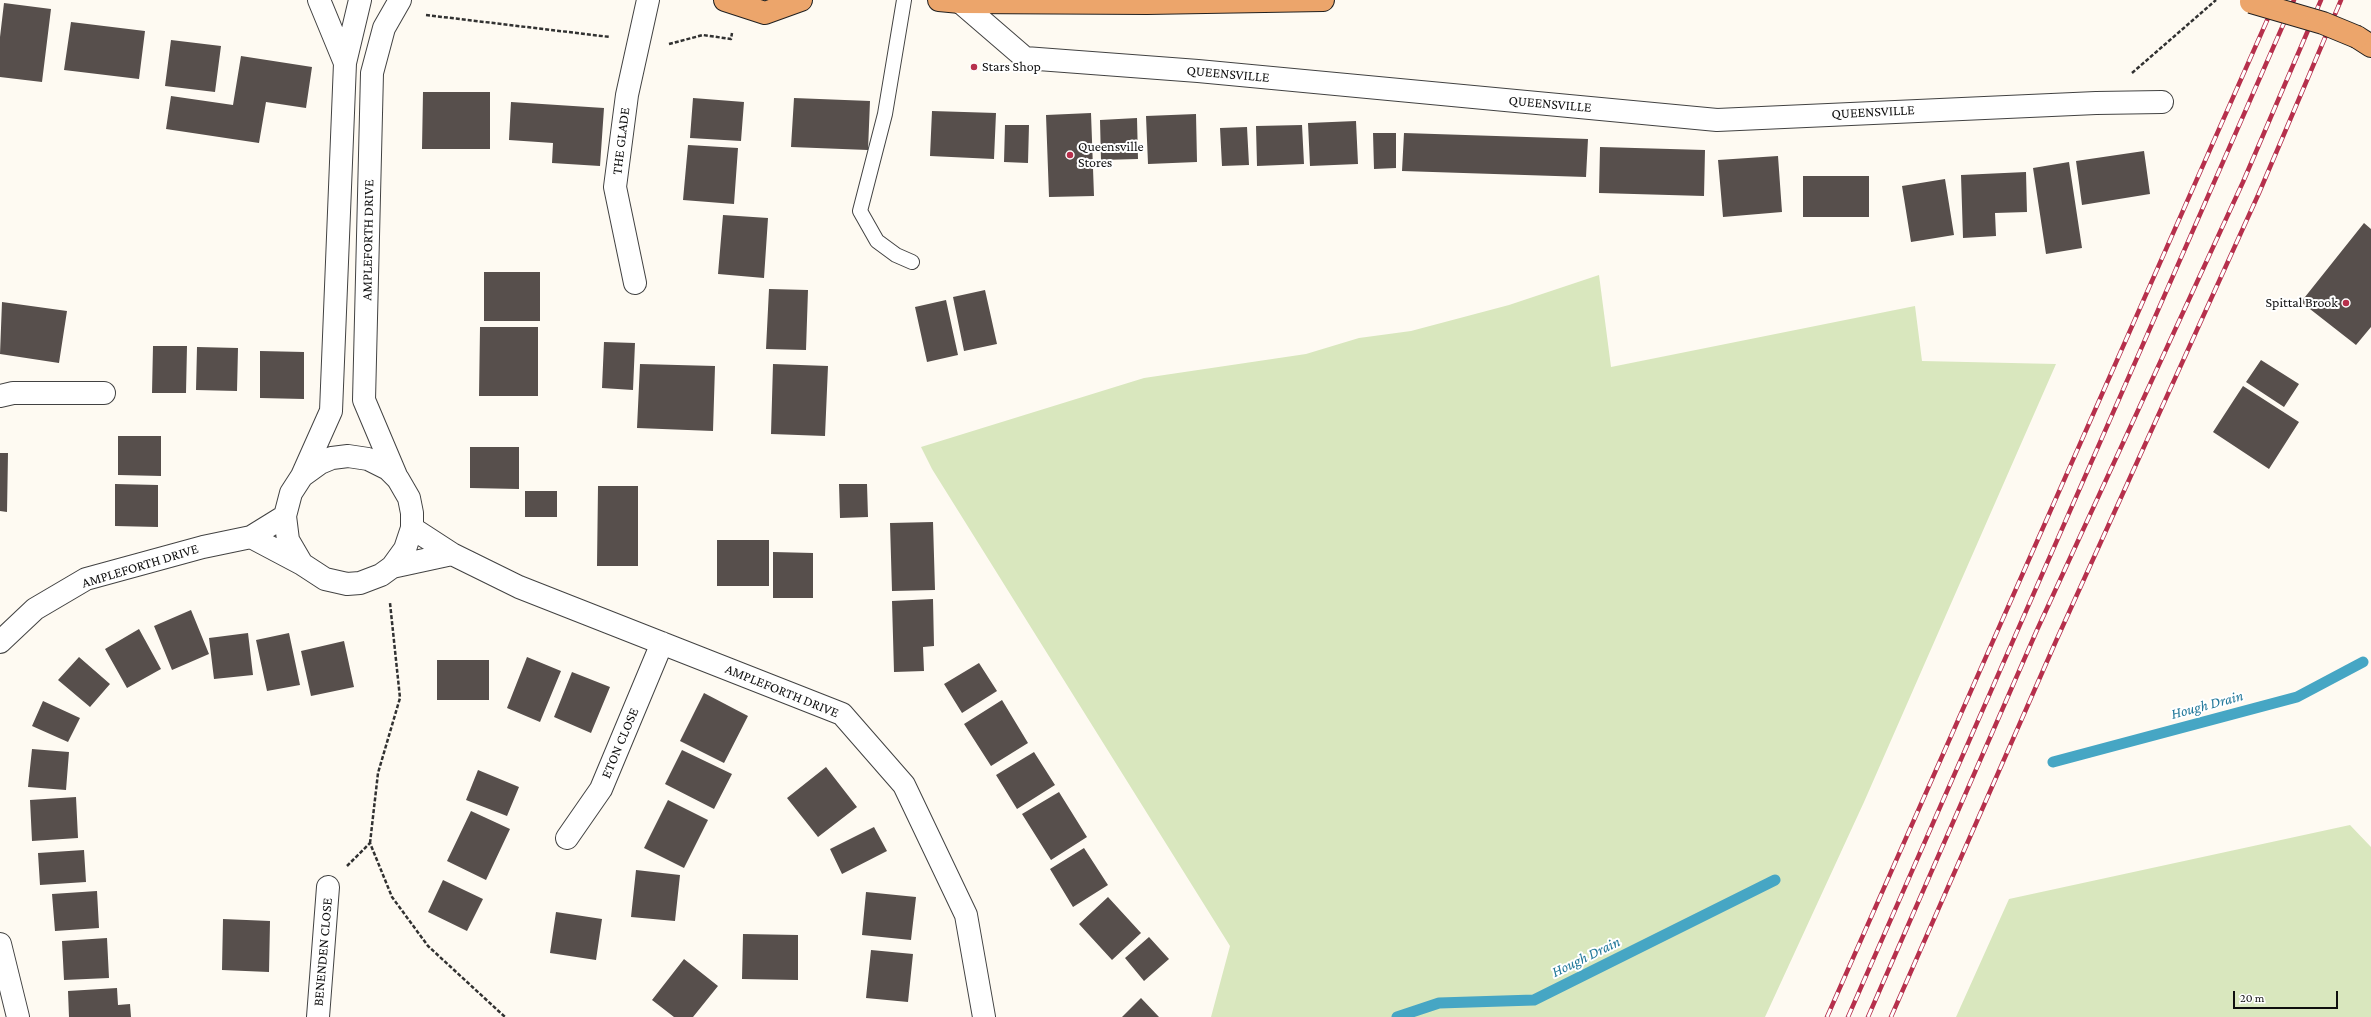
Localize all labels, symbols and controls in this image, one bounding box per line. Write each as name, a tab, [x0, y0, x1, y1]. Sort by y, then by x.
place label: Stars Shop	[982, 59, 1041, 75]
marker: Stars Shop	[969, 62, 979, 72]
street label: QUEENSVILLE	[1186, 62, 1270, 86]
street label: QUEENSVILLE	[1508, 92, 1592, 116]
street label: QUEENSVILLE	[1831, 101, 1915, 123]
street label: THE GLADE	[609, 106, 633, 176]
place label: Queensville Stores	[1078, 139, 1144, 172]
marker: Queensville Stores	[1065, 150, 1075, 160]
street label: AMPLEFORTH DRIVE	[359, 179, 377, 301]
place label: Spittal Brook	[2266, 295, 2338, 311]
marker: Spittal Brook	[2341, 298, 2351, 308]
street label: AMPLEFORTH DRIVE	[80, 540, 200, 592]
street label: AMPLEFORTH DRIVE	[723, 661, 841, 721]
water label: Hough Drain	[2169, 687, 2245, 723]
street label: ETON CLOSE	[598, 705, 642, 781]
street label: BENENDEN CLOSE	[310, 897, 336, 1007]
water label: Hough Drain	[1549, 933, 1623, 981]
scale bar	[2235, 983, 2340, 1009]
text: 20 m	[2240, 991, 2264, 1005]

